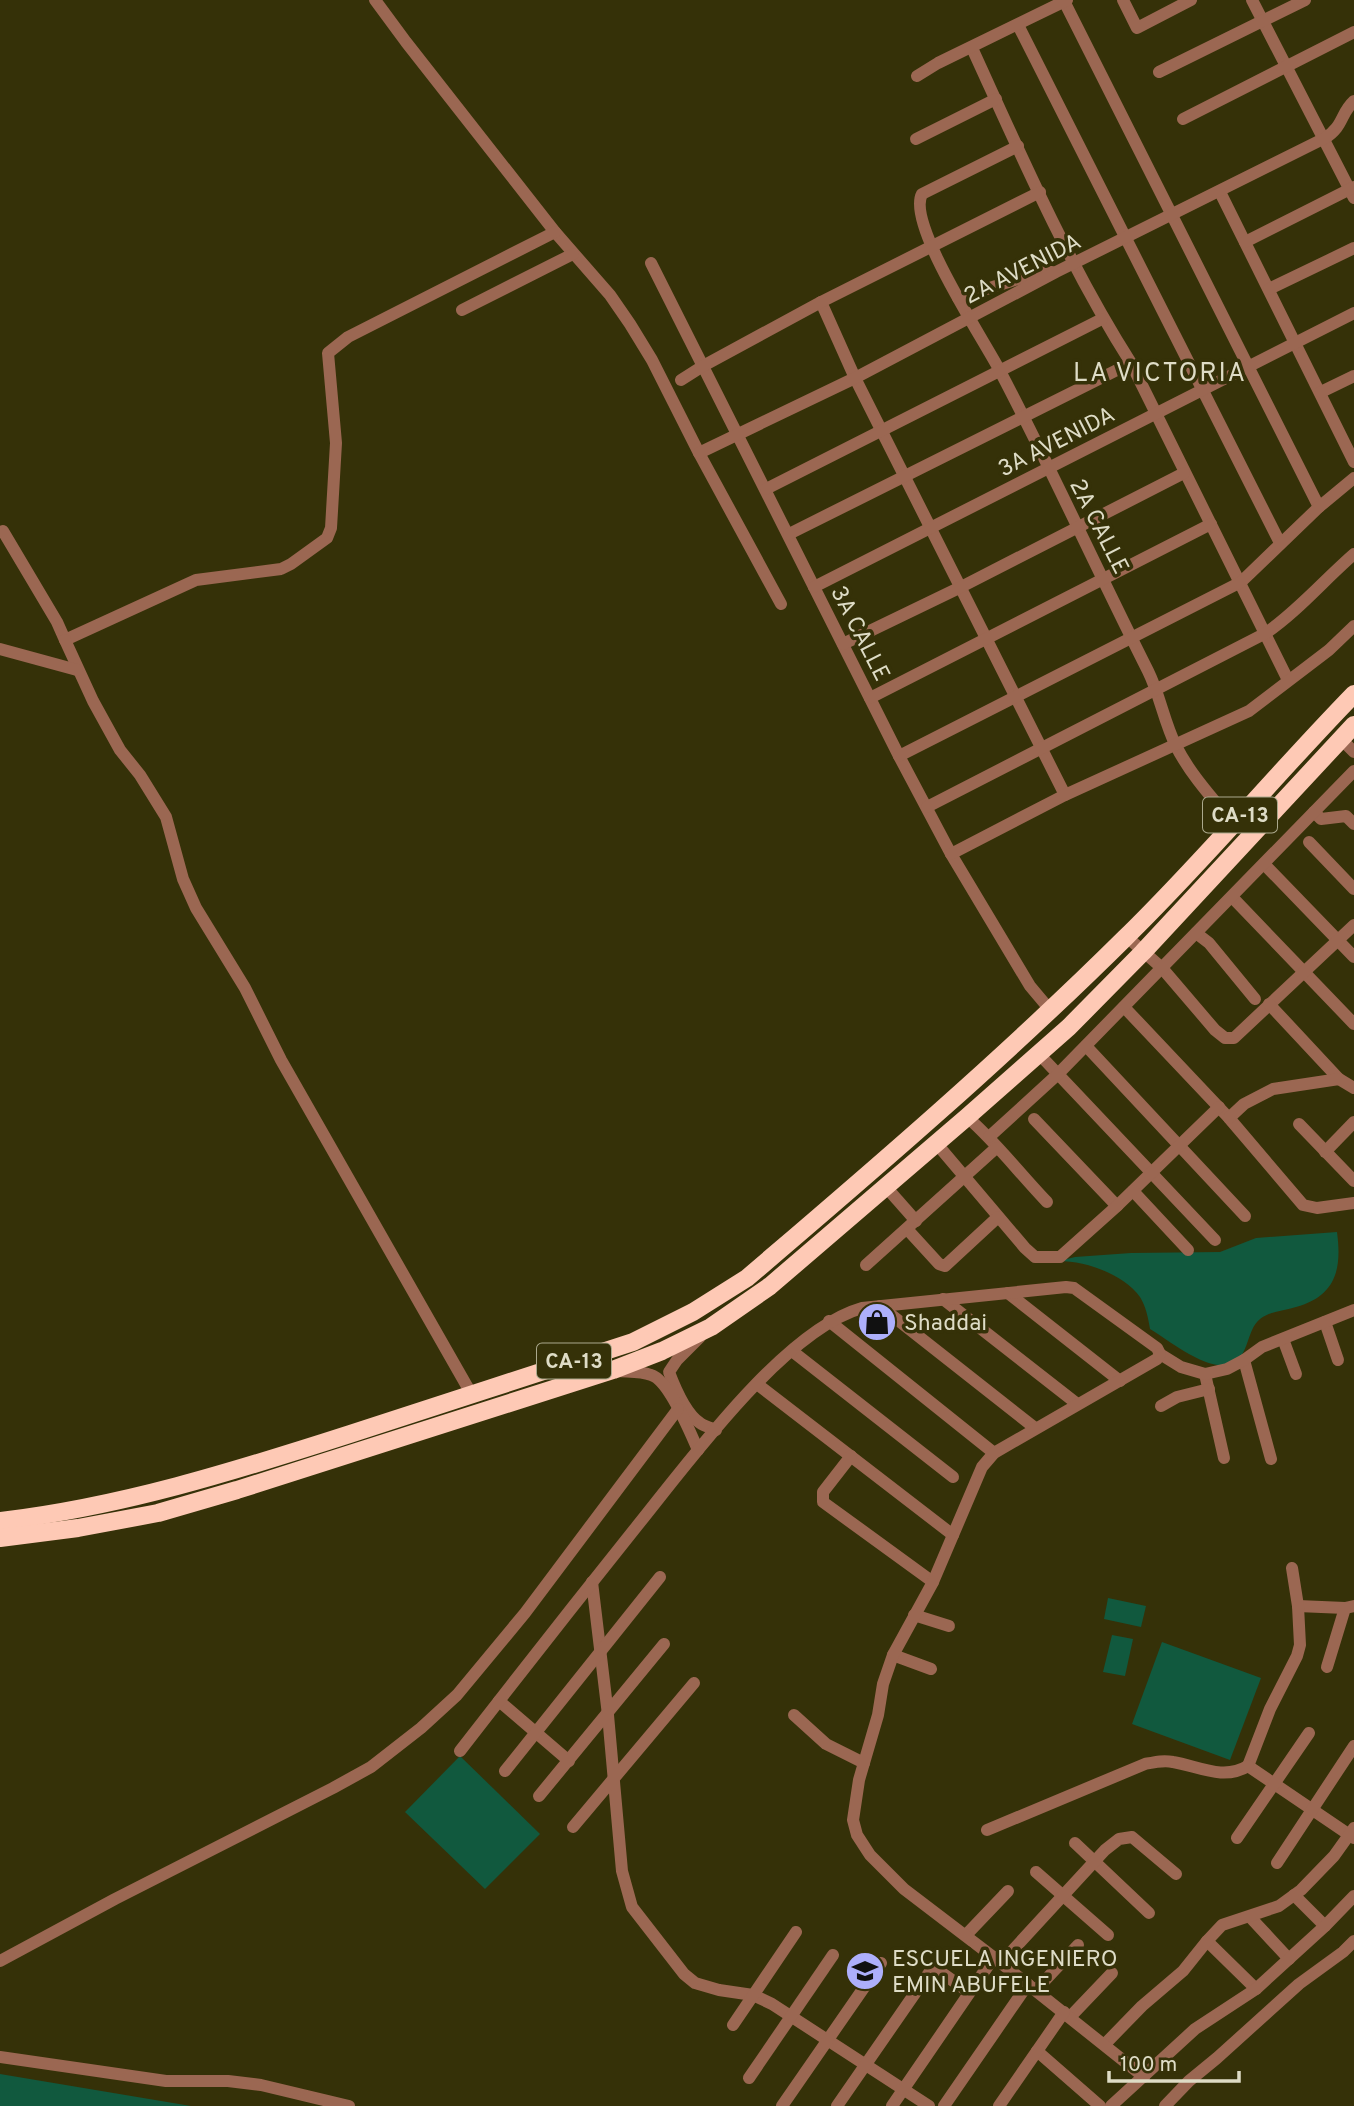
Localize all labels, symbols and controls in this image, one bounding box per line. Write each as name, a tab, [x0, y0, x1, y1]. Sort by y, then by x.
street label: 2A AVENIDA	[960, 228, 1087, 312]
district label: LA VICTORIA	[1073, 358, 1247, 391]
street label: 3A AVENIDA	[994, 401, 1120, 485]
street label: 2A CALLE	[1061, 475, 1134, 580]
street label: 3A CALLE	[823, 582, 895, 687]
road number: CA-13	[1203, 798, 1277, 832]
shop icon: Shaddai	[856, 1301, 898, 1343]
place label: Shaddai	[904, 1310, 987, 1339]
road number: CA-13	[537, 1344, 611, 1378]
place label: ESCUELA INGENIERO EMIN ABUFELE	[892, 1946, 1118, 2001]
school or university icon: ESCUELA INGENIERO EMIN ABUFELE	[844, 1950, 886, 1992]
scale bar	[1109, 2039, 1238, 2084]
text: 100 m	[1120, 2052, 1177, 2079]

